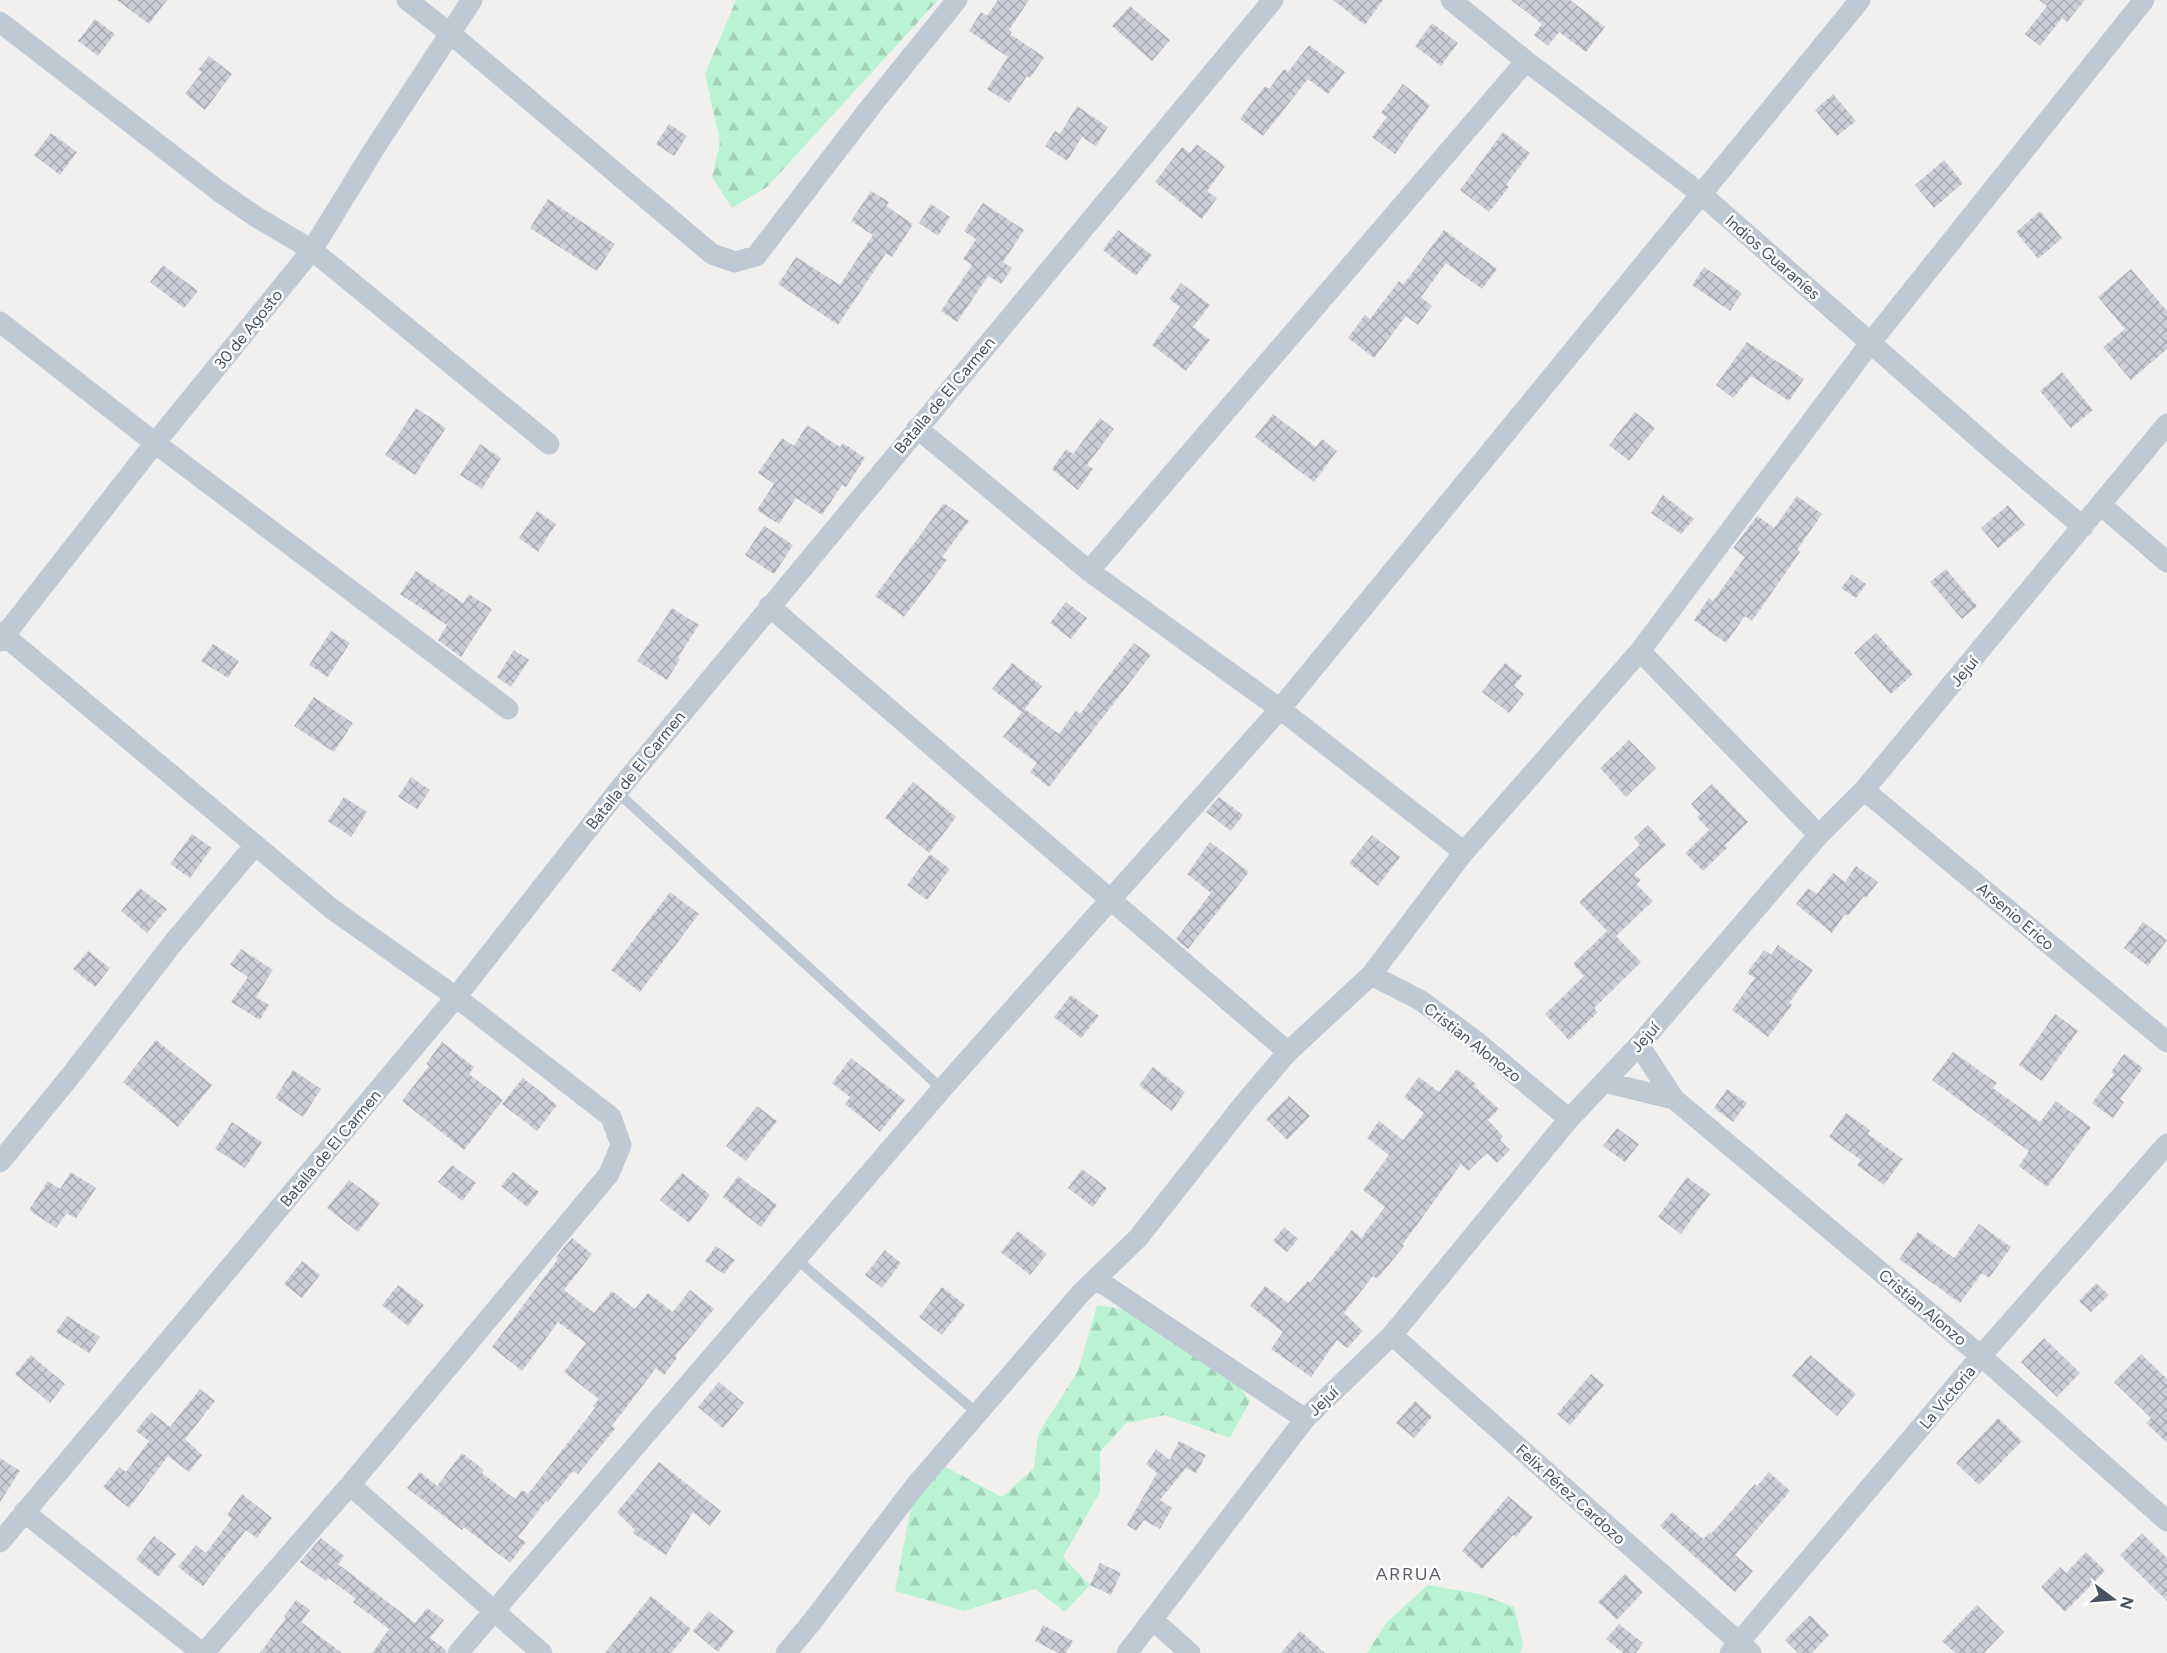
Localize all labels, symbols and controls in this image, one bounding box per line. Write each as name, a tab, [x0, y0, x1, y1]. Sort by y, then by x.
street label: Indios Guaraníes	[1722, 211, 1824, 303]
street label: 30 de Agosto	[210, 286, 286, 373]
street label: Batalla de El Carmen	[890, 333, 999, 458]
street label: Jejuí	[1946, 651, 1983, 690]
street label: Batalla de El Carmen	[582, 707, 689, 833]
street label: Arsenio Erico	[1973, 879, 2058, 954]
street label: Cristian Alonozo	[1420, 999, 1525, 1086]
street label: Jejuí	[1627, 1017, 1665, 1056]
street label: Batalla de El Carmen	[276, 1086, 385, 1211]
street label: Cristian Alonzo	[1875, 1265, 1970, 1350]
street label: La Victoria	[1916, 1362, 1979, 1433]
street label: Jejuí	[1305, 1382, 1343, 1420]
street label: Felix Pérez Cardozo	[1512, 1440, 1629, 1549]
district label: ARRUA	[1375, 1563, 1443, 1585]
north arrow	[2083, 1569, 2143, 1629]
text: N	[2116, 1594, 2138, 1612]

